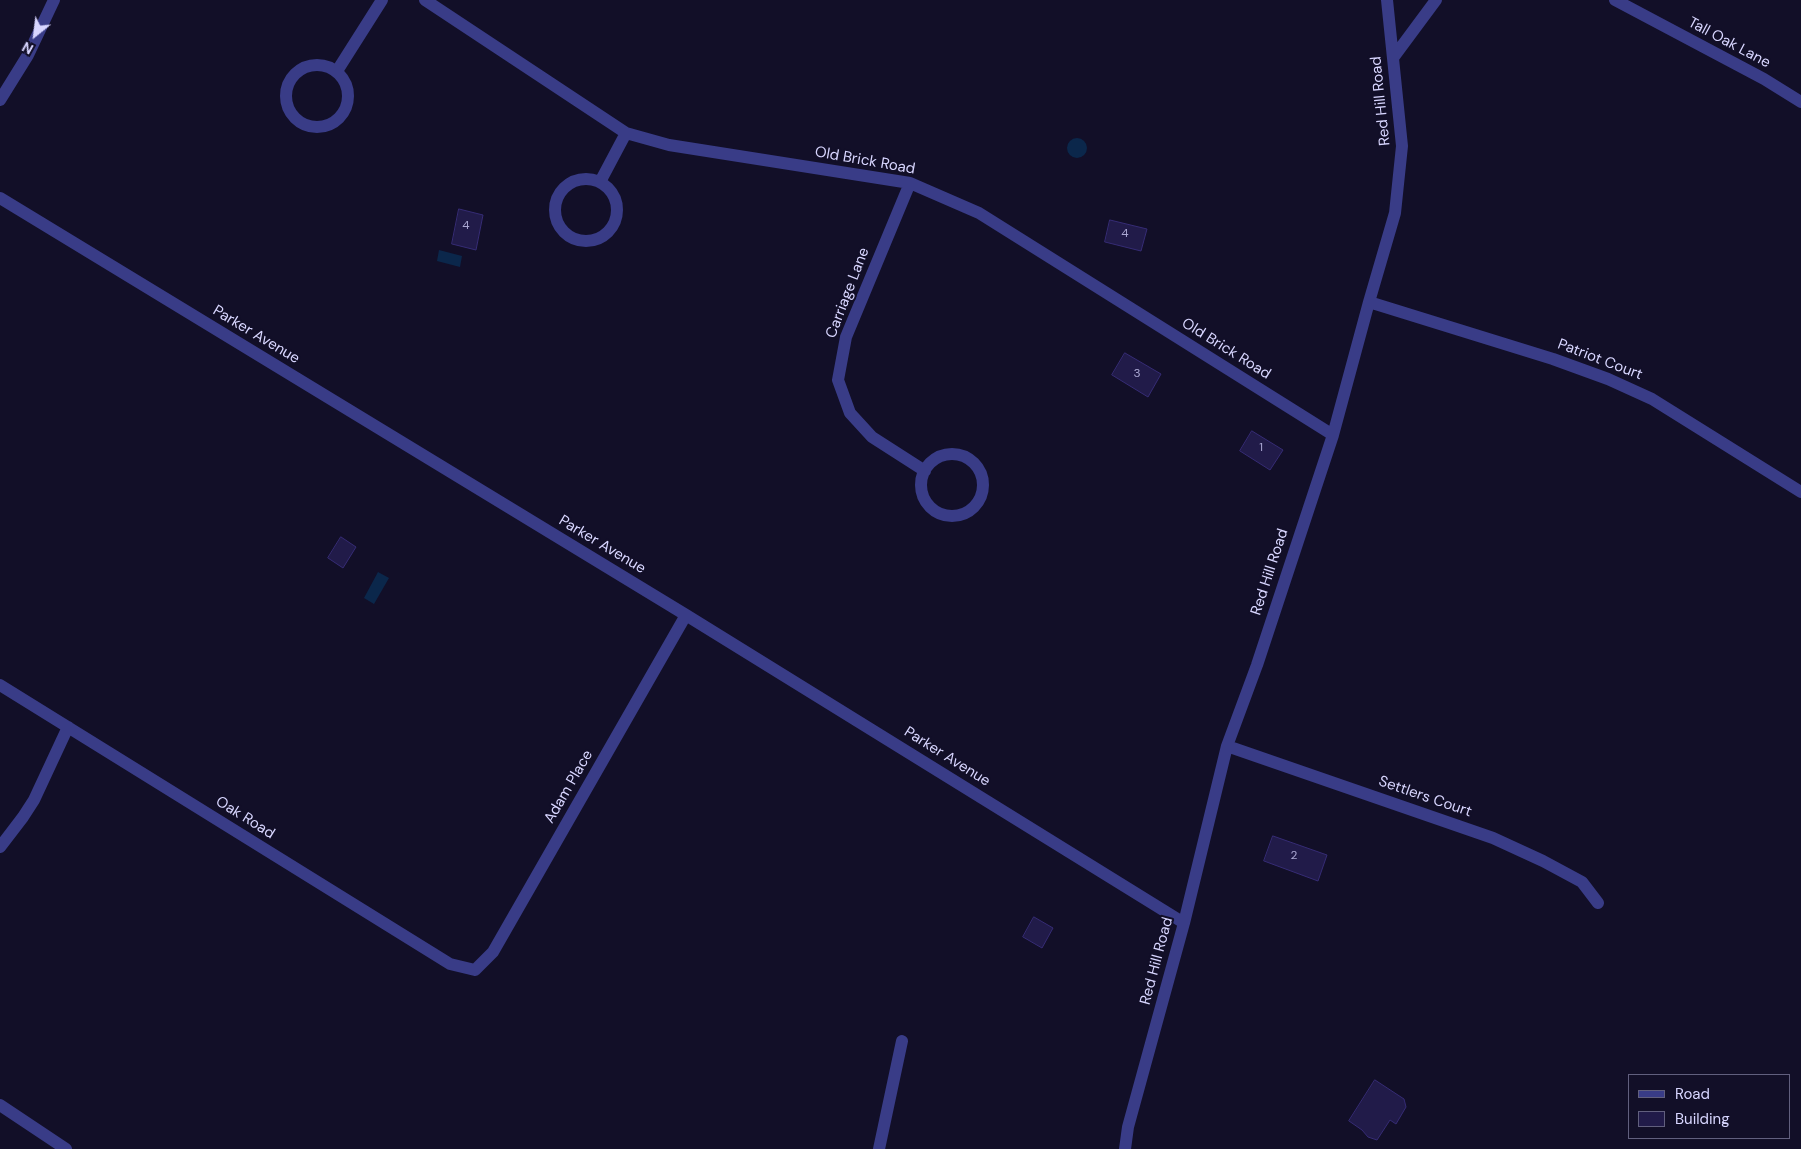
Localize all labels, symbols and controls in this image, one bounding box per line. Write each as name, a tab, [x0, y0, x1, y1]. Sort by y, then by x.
north arrow	[10, 10, 60, 60]
street label: Tall Oak Lane	[1685, 14, 1773, 72]
text: N	[19, 38, 37, 58]
street label: Red Hill Road	[1367, 55, 1395, 147]
street label: Old Brick Road	[813, 143, 917, 179]
house number: 4	[462, 219, 470, 233]
house number: 4	[1121, 227, 1129, 241]
street label: Carriage Lane	[822, 245, 874, 341]
street label: Parker Avenue	[209, 302, 303, 368]
street label: Old Brick Road	[1178, 314, 1274, 384]
street label: Patriot Court	[1555, 336, 1645, 384]
house number: 3	[1133, 367, 1141, 381]
house number: 1	[1259, 441, 1263, 455]
street label: Parker Avenue	[555, 512, 649, 578]
street label: Red Hill Road	[1248, 527, 1292, 617]
street label: Parker Avenue	[901, 723, 993, 791]
street label: Adam Place	[541, 747, 597, 827]
street label: Settlers Court	[1376, 773, 1474, 821]
street label: Oak Road	[212, 793, 278, 843]
house number: 2	[1291, 849, 1297, 863]
street label: Red Hill Road	[1137, 915, 1177, 1007]
legend	[1628, 1074, 1791, 1139]
text: Road	[1675, 1084, 1710, 1104]
text: Building	[1675, 1109, 1730, 1129]

